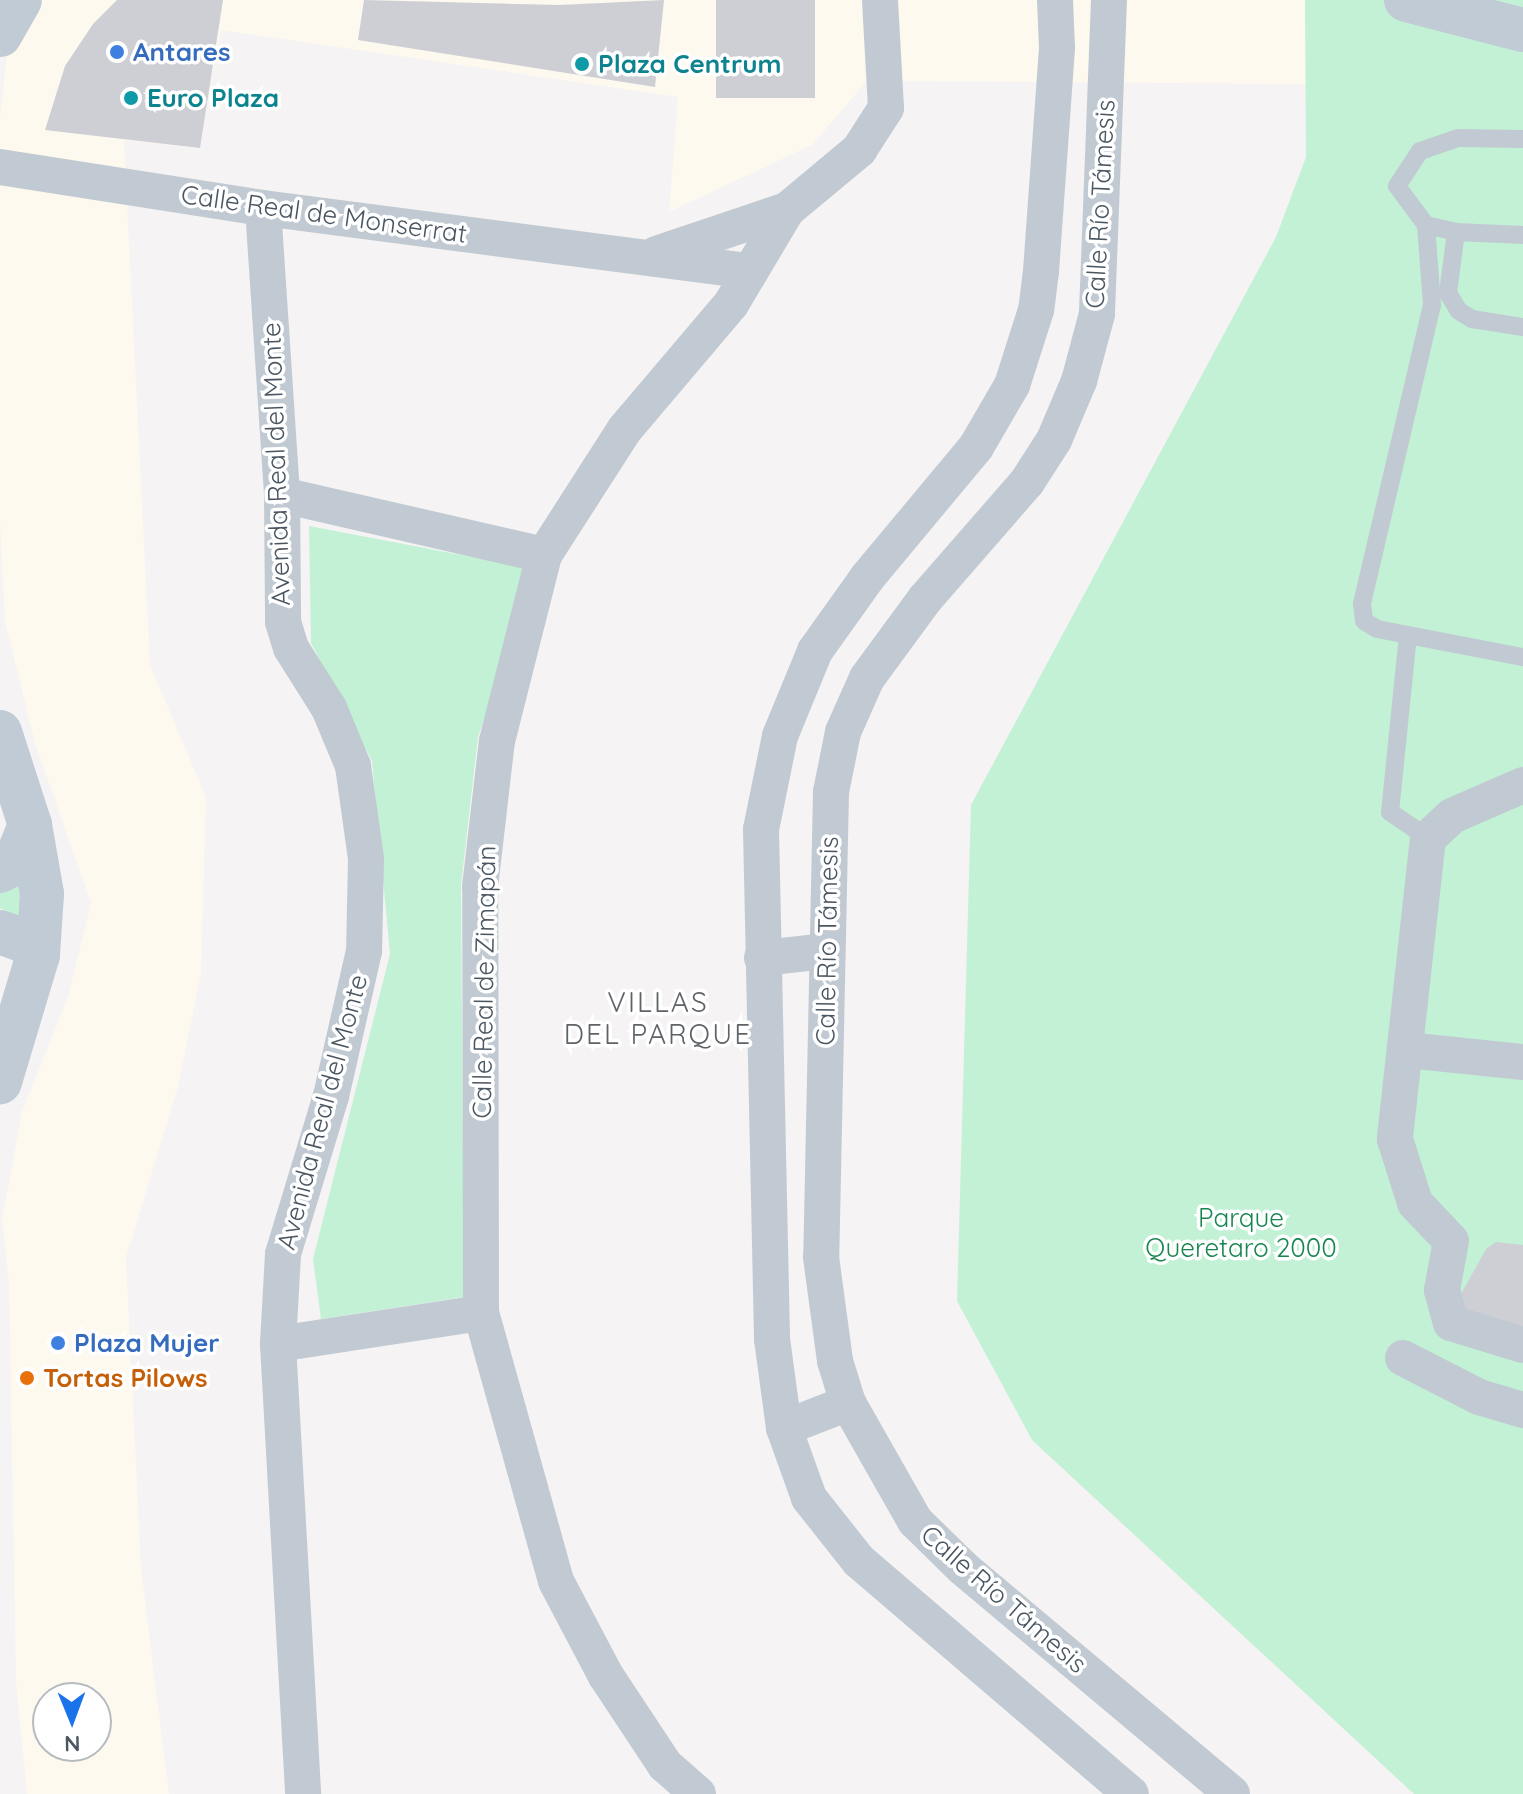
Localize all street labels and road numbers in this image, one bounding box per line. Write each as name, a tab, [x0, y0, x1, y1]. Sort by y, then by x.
street label: Calle Río Támesis	[1079, 99, 1121, 309]
street label: Calle Real de Monserrat	[179, 179, 469, 249]
street label: Avenida Real del Monte	[255, 322, 297, 606]
street label: Calle Río Támesis	[810, 836, 844, 1046]
street label: Calle Real de Zimapán	[466, 845, 502, 1119]
street label: Avenida Real del Monte	[270, 971, 374, 1253]
street label: Calle Río Támesis	[915, 1519, 1093, 1679]

